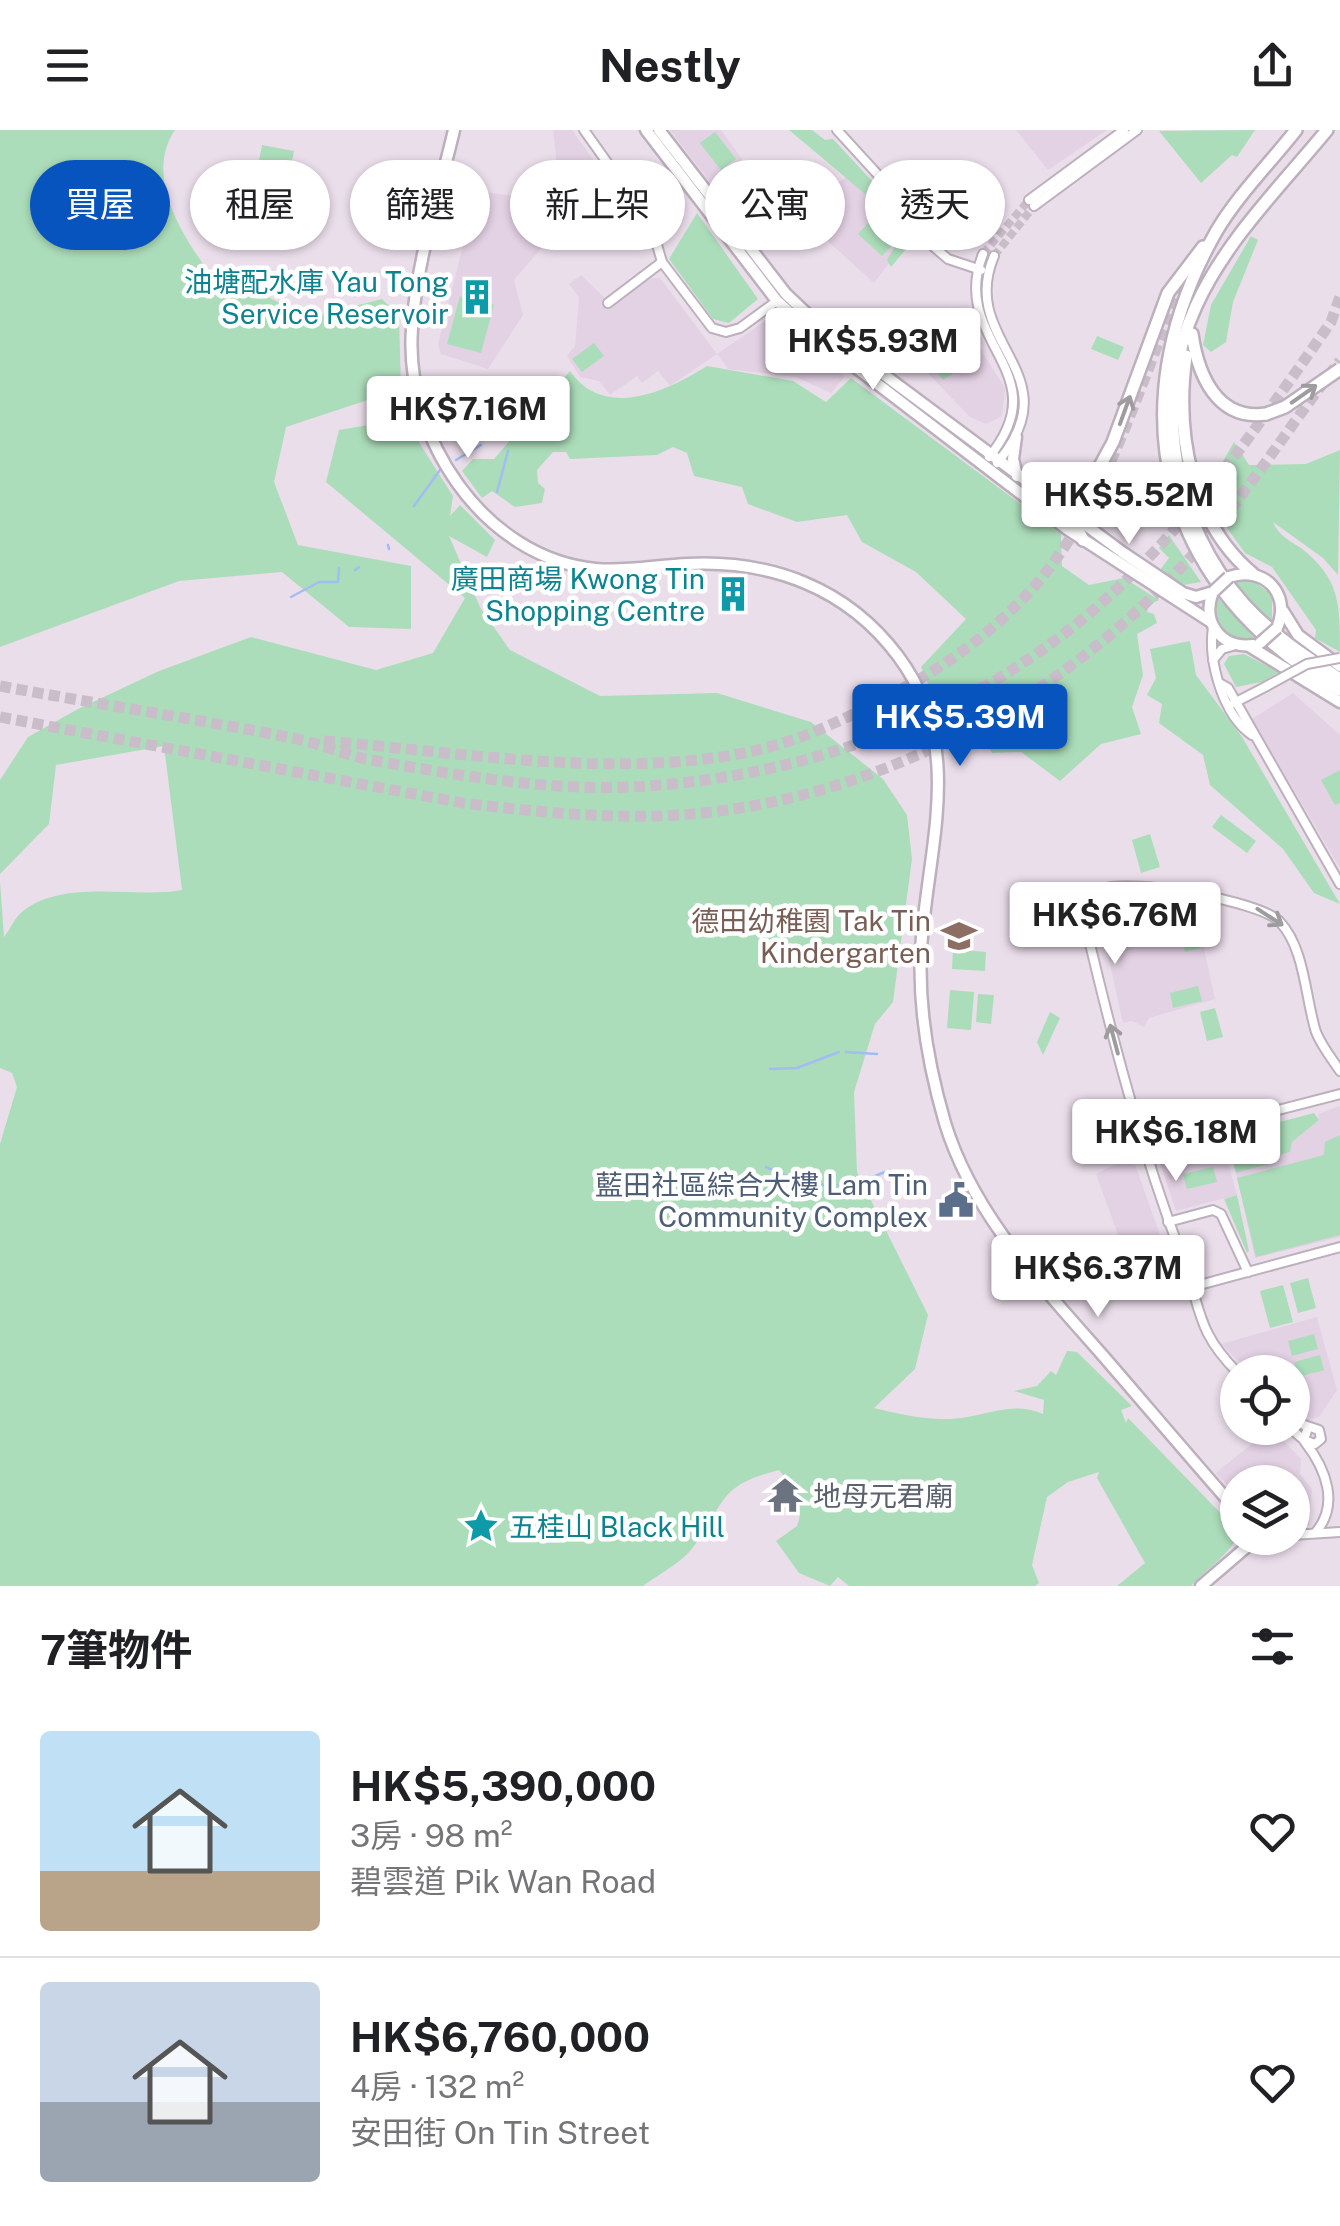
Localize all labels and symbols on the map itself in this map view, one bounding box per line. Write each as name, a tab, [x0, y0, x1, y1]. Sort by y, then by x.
place label: 油塘配水庫 Yau Tong Service Reservoir	[184, 265, 449, 330]
building icon: 油塘配水庫 Yau Tong Service Reservoir	[458, 278, 496, 316]
pin: HK$5.93M	[770, 308, 976, 393]
pin: HK$7.16M	[365, 376, 571, 461]
one-way arrow	[1290, 384, 1318, 405]
one-way arrow	[1117, 396, 1135, 427]
pin: HK$5.52M	[1026, 462, 1232, 547]
place label: 廣田商場 Kwong Tin Shopping Centre	[451, 562, 705, 627]
building icon: 廣田商場 Kwong Tin Shopping Centre	[714, 575, 752, 613]
pin: HK$5.39M	[857, 684, 1063, 769]
pin: HK$6.76M	[1012, 882, 1218, 967]
place label: 德田幼稚園 Tak Tin Kindergarten	[691, 904, 931, 969]
one-way arrow	[1256, 906, 1283, 927]
school or university icon: 德田幼稚園 Tak Tin Kindergarten	[940, 917, 978, 955]
one-way arrow	[1103, 1024, 1122, 1055]
pin: HK$6.18M	[1073, 1099, 1279, 1184]
place label: 藍田社區綜合大樓 Lam Tin Community Complex	[595, 1168, 928, 1233]
public building icon: 藍田社區綜合大樓 Lam Tin Community Complex	[937, 1181, 975, 1219]
pin: HK$6.37M	[995, 1235, 1201, 1320]
temple icon: 地母元君廟	[766, 1476, 804, 1514]
place label: 地母元君廟	[813, 1479, 953, 1512]
place icon: 五桂山 Black Hill	[462, 1507, 500, 1545]
place label: 五桂山 Black Hill	[509, 1510, 725, 1543]

